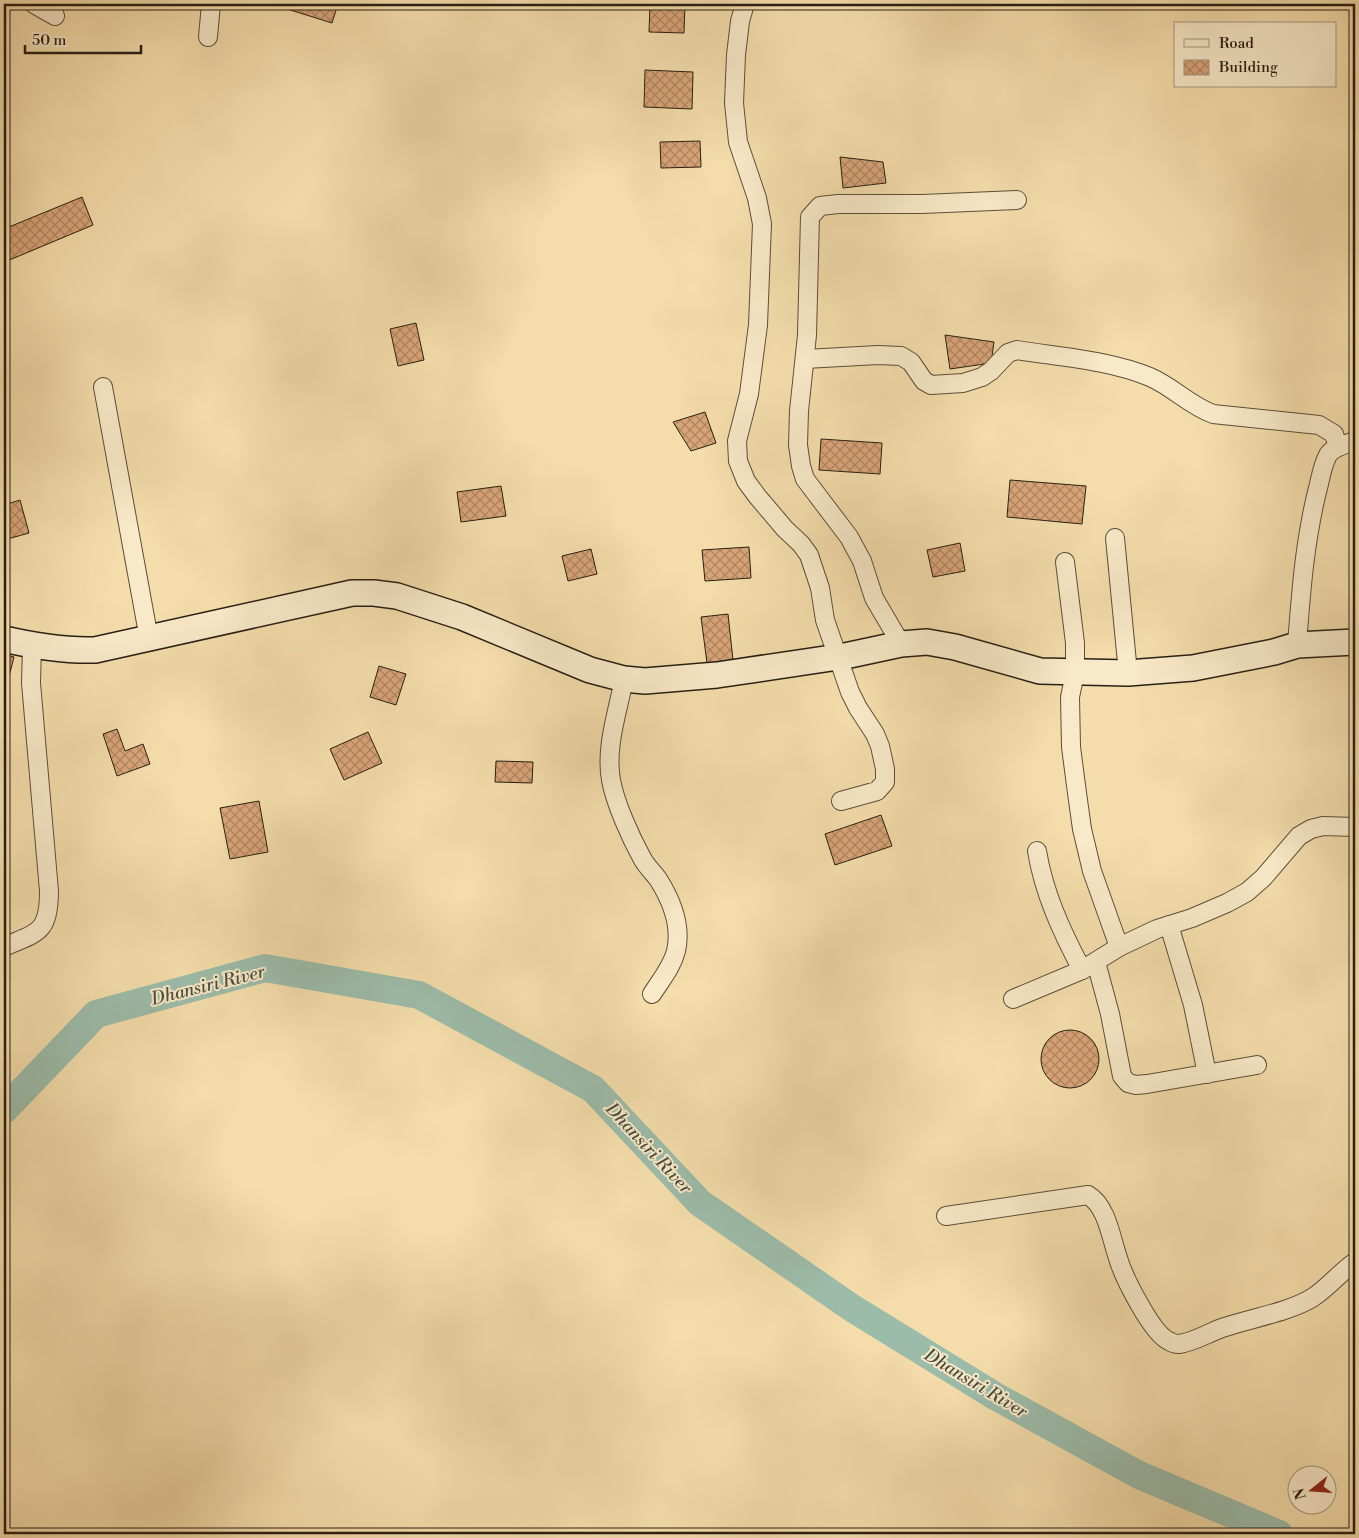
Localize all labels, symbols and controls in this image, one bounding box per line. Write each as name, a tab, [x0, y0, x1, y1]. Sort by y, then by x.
scale bar	[25, 22, 141, 54]
legend	[1174, 22, 1336, 88]
text: 50 m	[32, 31, 66, 50]
text: Road	[1219, 34, 1254, 53]
text: Building	[1218, 58, 1278, 77]
water label: Dhansiri River	[148, 960, 268, 1011]
water label: Dhansiri River	[600, 1097, 697, 1199]
water label: Dhansiri River	[919, 1343, 1032, 1424]
north arrow	[1286, 1466, 1336, 1516]
text: N	[1290, 1486, 1311, 1501]

